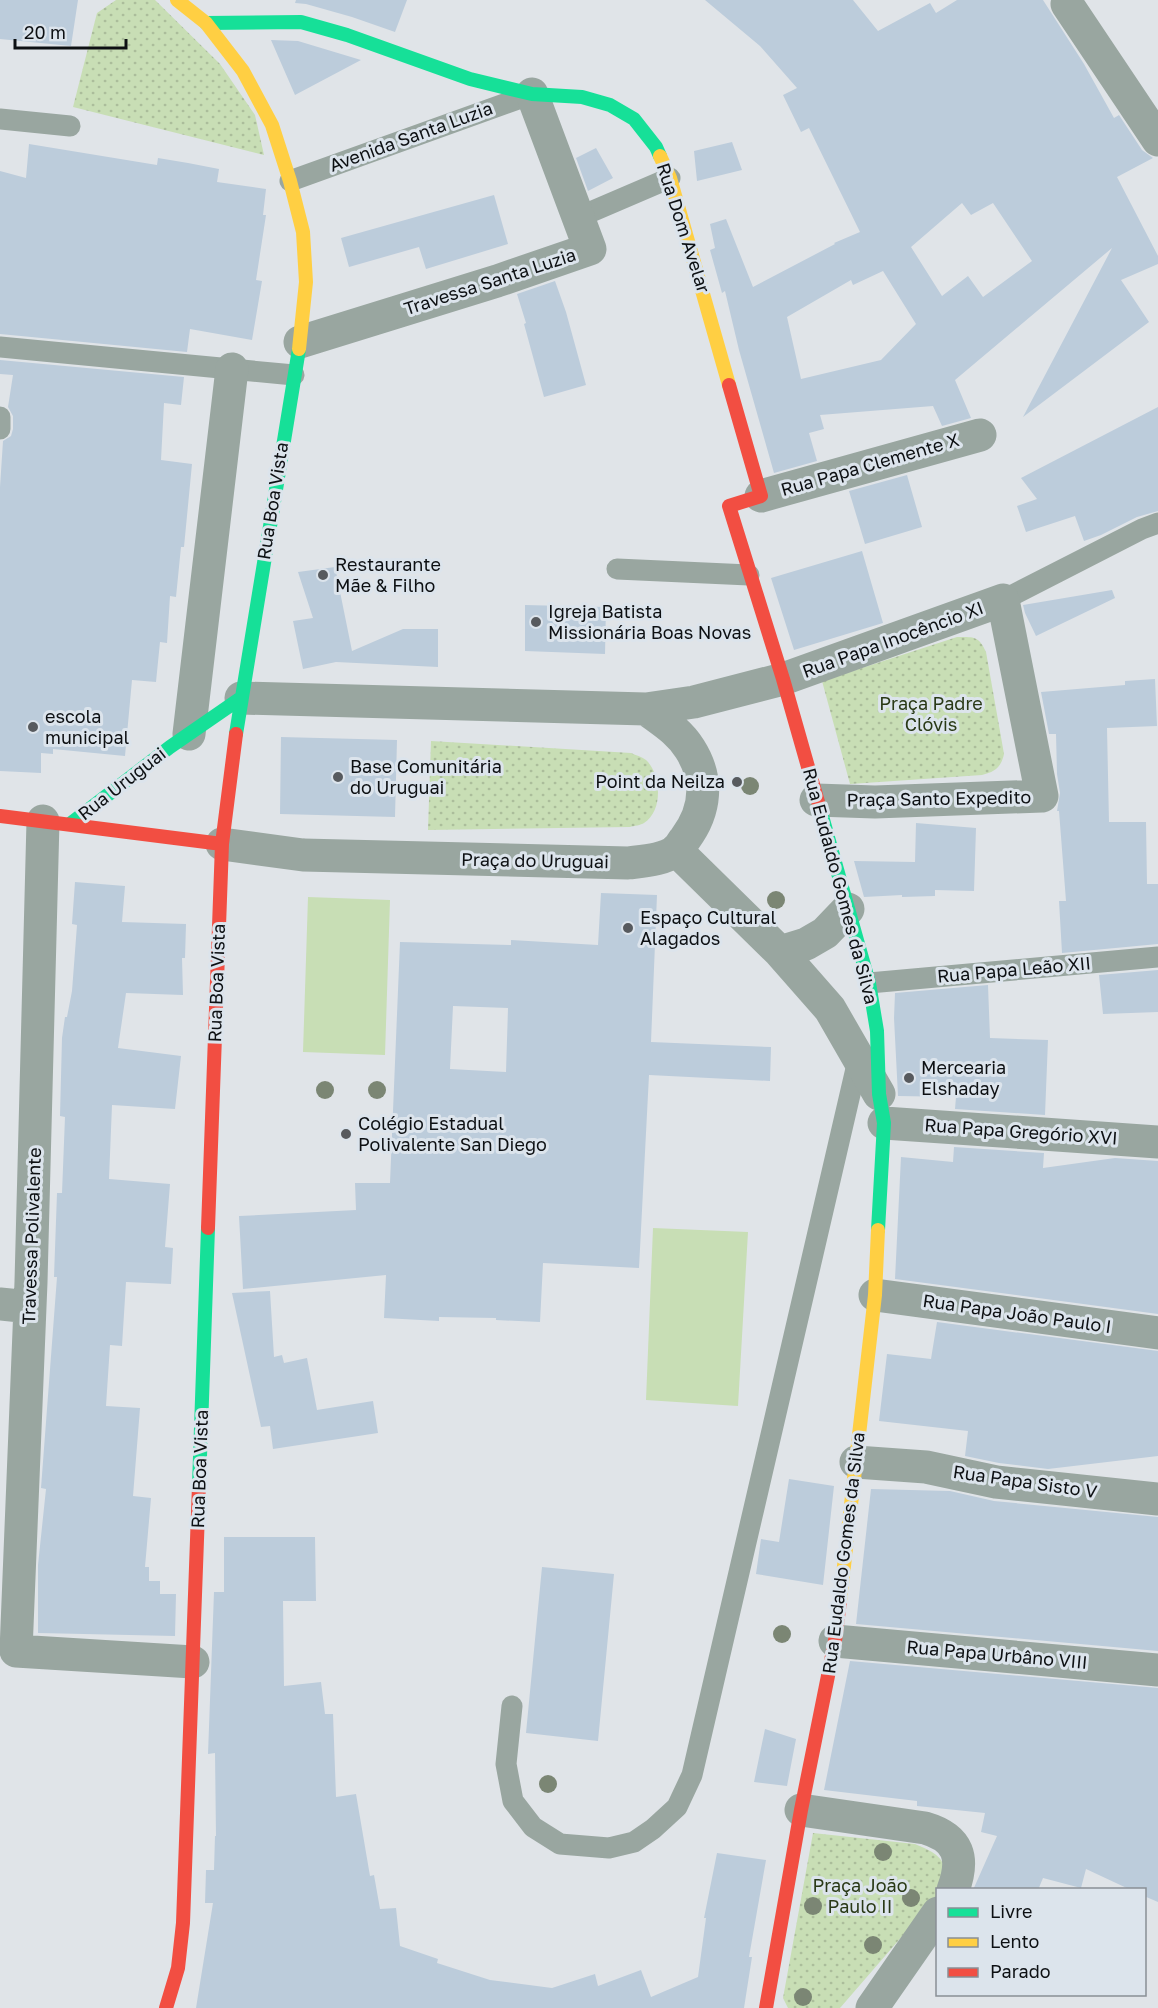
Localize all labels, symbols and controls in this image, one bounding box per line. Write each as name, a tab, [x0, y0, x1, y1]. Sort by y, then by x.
scale bar	[15, 12, 126, 50]
text: 20 m	[24, 21, 66, 43]
street label: Avenida Santa Luzia	[326, 96, 495, 176]
street label: Rua Dom Avelar	[653, 160, 715, 295]
street label: Travessa Santa Luzia	[401, 243, 578, 319]
street label: Rua Papa Clemente X	[778, 428, 962, 500]
street label: Rua Boa Vista	[252, 440, 292, 561]
place label: Restaurante Mãe & Filho	[335, 553, 441, 596]
marker: Restaurante Mãe & Filho	[316, 568, 330, 582]
street label: Rua Papa Inocêncio XI	[799, 596, 986, 682]
place label: Igreja Batista Missionária Boas Novas	[548, 600, 751, 643]
marker: Igreja Batista Missionária Boas Novas	[529, 615, 543, 629]
park label: Praça Padre Clóvis	[879, 692, 983, 735]
place label: escola municipal	[45, 705, 130, 748]
marker: escola municipal	[26, 720, 40, 734]
street label: Rua Uruguai	[73, 742, 170, 824]
place label: Base Comunitária do Uruguai	[350, 755, 502, 798]
street label: Rua Eudaldo Gomes da Silva	[799, 765, 883, 1006]
marker: Base Comunitária do Uruguai	[331, 770, 345, 784]
place label: Point da Neilza	[595, 770, 725, 792]
marker: Point da Neilza	[730, 775, 744, 789]
street label: Praça Santo Expedito	[846, 785, 1031, 811]
street label: Praça do Uruguai	[461, 848, 609, 872]
place label: Espaço Cultural Alagados	[640, 906, 776, 949]
marker: Espaço Cultural Alagados	[621, 921, 635, 935]
street label: Rua Boa Vista	[203, 923, 229, 1043]
street label: Rua Papa Leão XII	[936, 951, 1092, 987]
place label: Mercearia Elshaday	[921, 1056, 1006, 1099]
marker: Mercearia Elshaday	[902, 1071, 916, 1085]
place label: Colégio Estadual Polivalente San Diego	[358, 1112, 547, 1155]
street label: Rua Papa Gregório XVI	[924, 1113, 1118, 1149]
marker: Colégio Estadual Polivalente San Diego	[339, 1127, 353, 1141]
street label: Travessa Polivalente	[17, 1147, 45, 1325]
street label: Rua Papa João Paulo I	[921, 1289, 1113, 1337]
street label: Rua Boa Vista	[186, 1409, 212, 1529]
street label: Rua Eudaldo Gomes da Silva	[817, 1431, 869, 1675]
street label: Rua Papa Sisto V	[952, 1460, 1099, 1502]
street label: Rua Papa Urbâno VIII	[906, 1635, 1089, 1673]
park label: Praça João Paulo II	[812, 1874, 908, 1917]
legend	[936, 1888, 1146, 1996]
text: Livre	[990, 1900, 1032, 1922]
text: Lento	[990, 1930, 1039, 1952]
text: Parado	[990, 1960, 1051, 1982]

